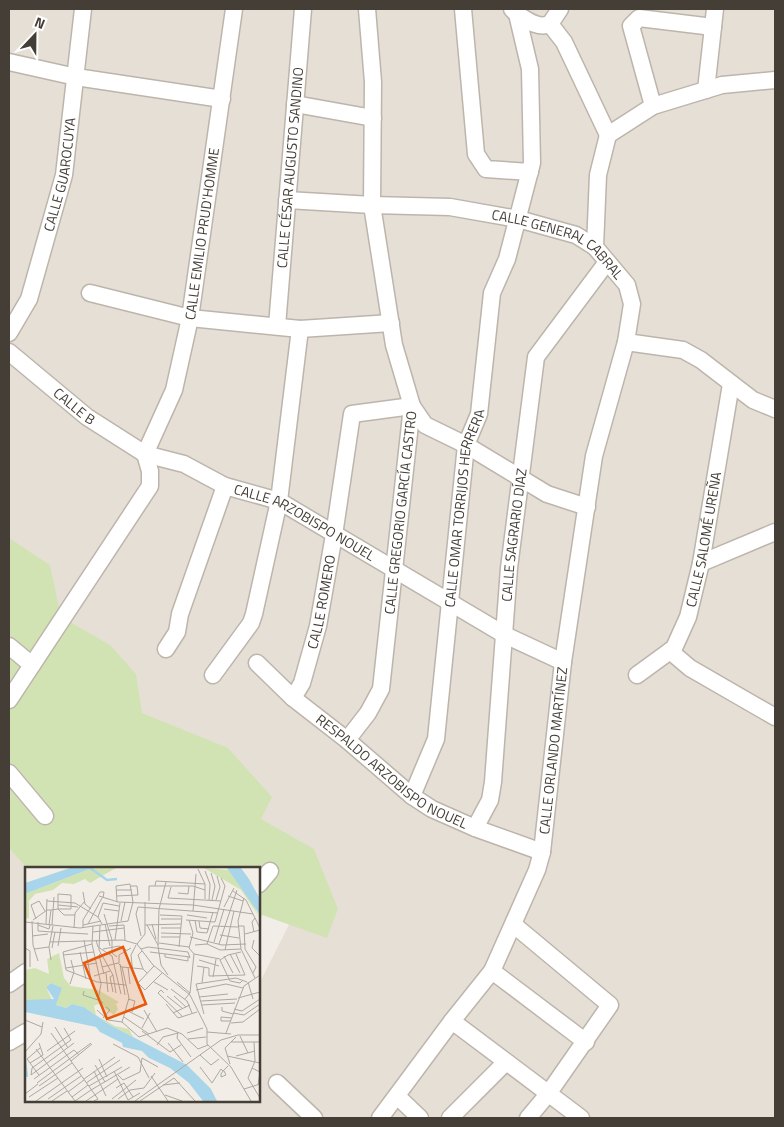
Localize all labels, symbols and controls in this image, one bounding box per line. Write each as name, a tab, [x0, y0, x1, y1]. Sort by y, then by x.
north arrow	[10, 10, 60, 60]
text: N	[32, 11, 48, 34]
street label: CALLE CÉSAR AUGUSTO SANDINO	[271, 66, 308, 269]
street label: CALLE GUAROCUYA	[38, 116, 81, 234]
street label: CALLE EMILIO PRUD'HOMME	[179, 146, 224, 321]
street label: CALLE GENERAL CABRAL	[490, 204, 629, 284]
street label: CALLE B	[49, 382, 100, 430]
street label: CALLE OMAR TORRIJOS HERRERA	[439, 408, 490, 608]
street label: CALLE GREGORIO GARCÍA CASTRO	[378, 410, 421, 615]
street label: CALLE SAGRARIO DÍAZ	[496, 467, 532, 602]
street label: CALLE SALOMÉ UREÑA	[680, 469, 726, 609]
street label: CALLE ARZOBISPO NOUEL	[232, 478, 380, 566]
street label: CALLE ROMERO	[301, 553, 340, 651]
street label: CALLE ORLANDO MARTÍNEZ	[533, 666, 572, 835]
street label: RESPALDO ARZOBISPO NOUEL	[312, 709, 471, 834]
inset map	[25, 867, 260, 1102]

